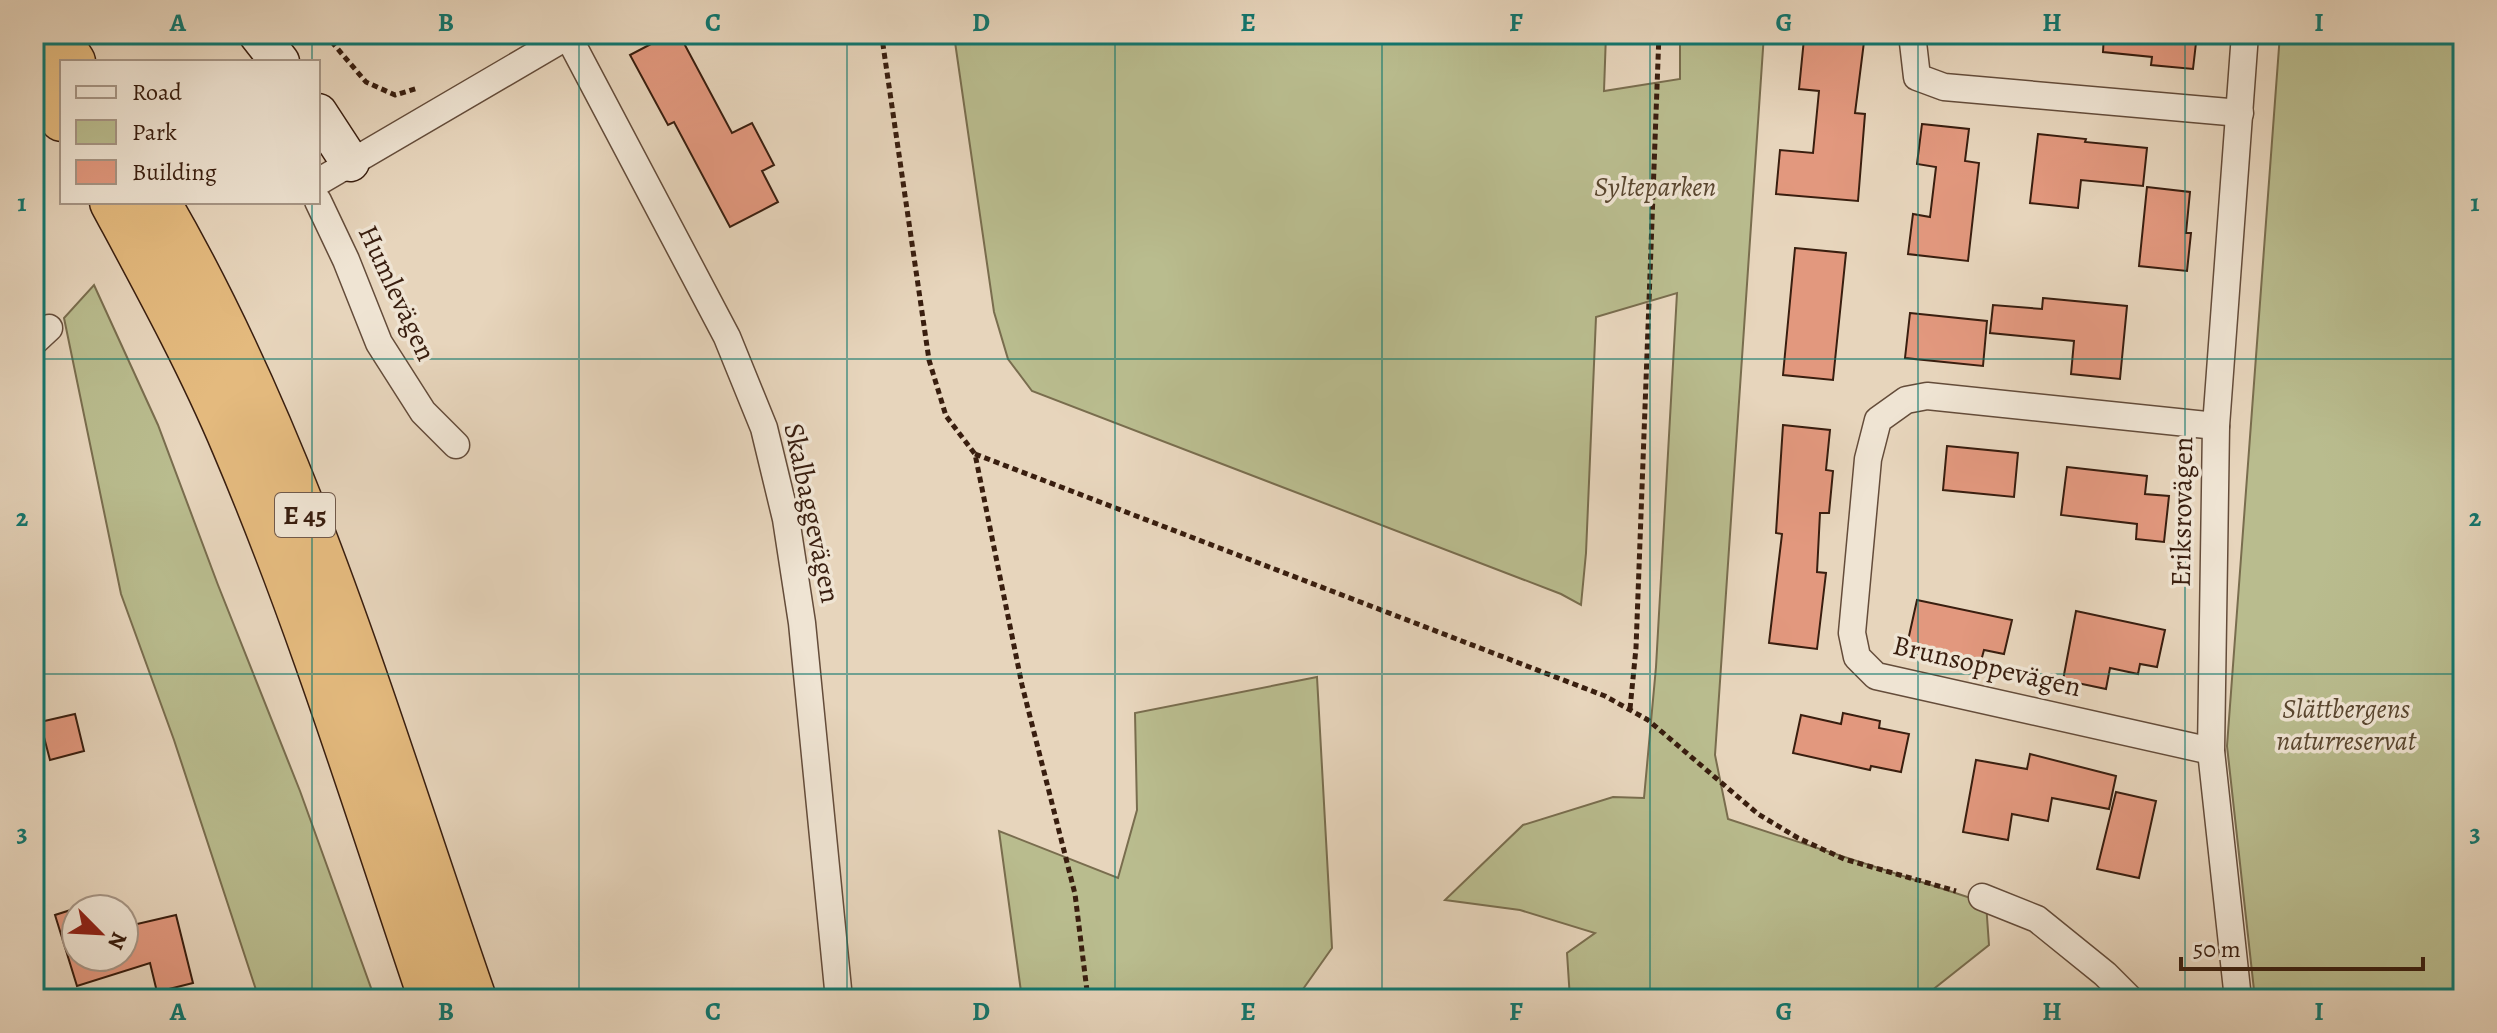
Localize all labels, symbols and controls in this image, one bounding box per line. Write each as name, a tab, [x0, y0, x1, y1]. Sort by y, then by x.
text: A	[169, 5, 187, 40]
text: B	[438, 5, 454, 40]
text: C	[705, 5, 721, 40]
text: D	[972, 5, 990, 40]
text: E	[1240, 5, 1256, 40]
text: F	[1509, 5, 1523, 40]
text: G	[1775, 5, 1793, 40]
text: H	[2042, 5, 2062, 40]
text: I	[2314, 5, 2324, 40]
legend	[60, 60, 320, 204]
text: Road	[132, 76, 182, 108]
text: Park	[132, 116, 177, 148]
text: Building	[132, 156, 217, 188]
park label: Sylteparken	[1594, 168, 1716, 206]
text: 1	[17, 185, 27, 220]
text: 1	[2470, 185, 2480, 220]
street label: Humlevägen	[349, 219, 445, 367]
street label: Skalbaggevägen	[774, 420, 850, 606]
street label: Eriksrovägen	[2162, 436, 2202, 588]
road number: E 45	[275, 493, 335, 537]
text: 2	[16, 500, 29, 535]
text: 2	[2469, 500, 2482, 535]
street label: Brunsoppevägen	[1889, 626, 2085, 706]
park label: Slättbergens naturreservat	[2276, 690, 2417, 760]
text: 3	[16, 815, 28, 850]
text: 3	[2469, 815, 2481, 850]
north arrow	[60, 893, 140, 973]
scale bar	[2181, 921, 2423, 971]
text: N	[100, 927, 134, 954]
text: 50 m	[2193, 933, 2241, 965]
text: A	[169, 994, 187, 1029]
text: B	[438, 994, 454, 1029]
text: C	[705, 994, 721, 1029]
text: D	[972, 994, 990, 1029]
text: E	[1240, 994, 1256, 1029]
text: F	[1509, 994, 1523, 1029]
text: G	[1775, 994, 1793, 1029]
text: H	[2042, 994, 2062, 1029]
text: I	[2314, 994, 2324, 1029]

